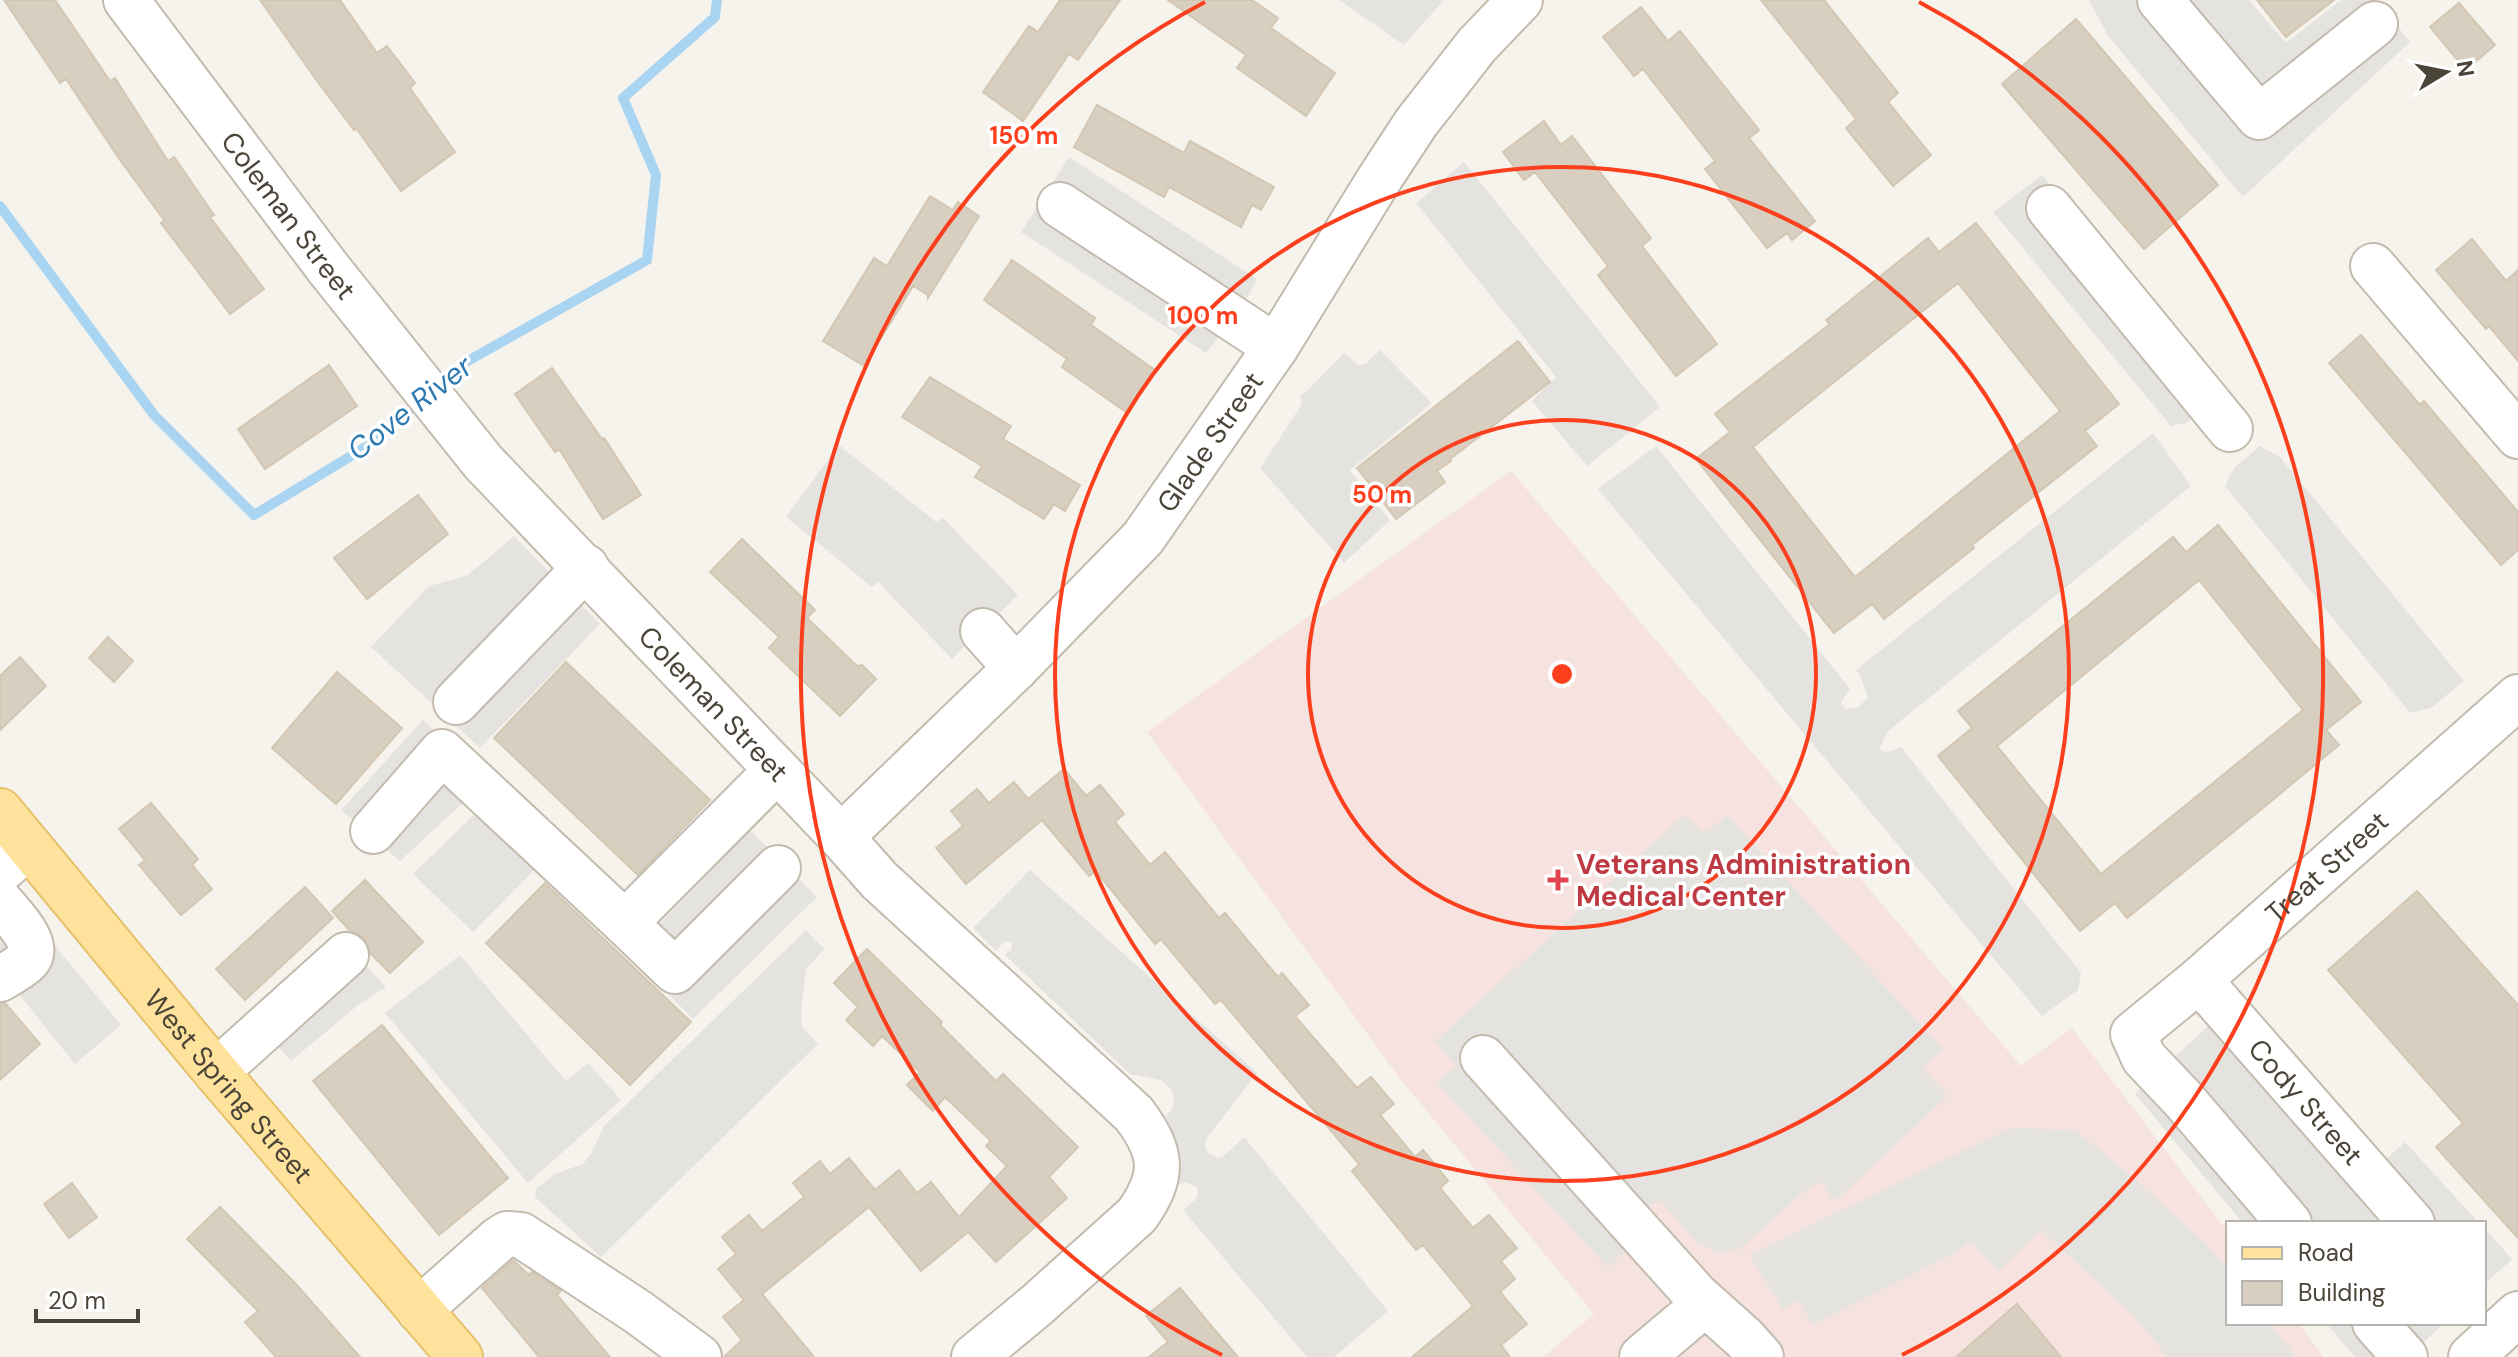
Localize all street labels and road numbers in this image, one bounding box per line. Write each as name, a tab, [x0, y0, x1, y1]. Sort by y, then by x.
street label: Coleman Street	[213, 124, 364, 307]
street label: Glade Street	[1148, 365, 1272, 520]
street label: Coleman Street	[630, 618, 796, 790]
street label: Treat Street	[2258, 803, 2396, 932]
street label: West Spring Street	[136, 982, 321, 1191]
street label: Cody Street	[2240, 1031, 2371, 1173]

